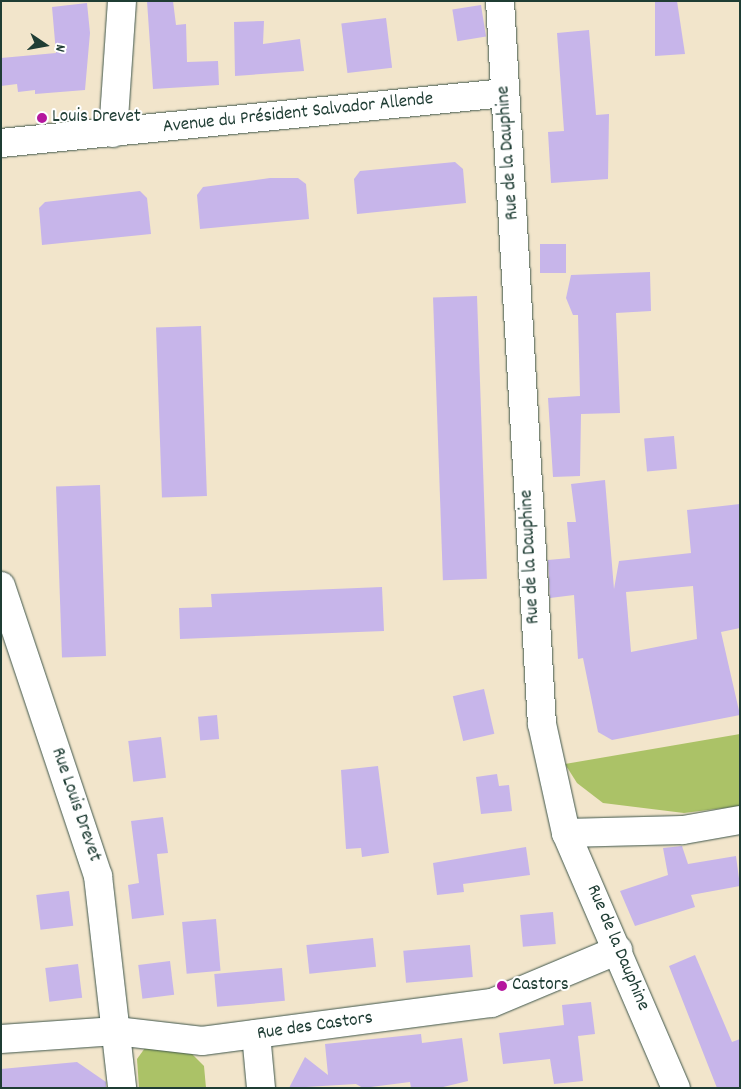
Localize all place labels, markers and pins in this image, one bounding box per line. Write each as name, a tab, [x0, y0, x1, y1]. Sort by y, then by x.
place label: Louis Drevet	[52, 107, 141, 129]
marker: Louis Drevet	[36, 112, 48, 124]
place label: Castors	[512, 975, 569, 997]
marker: Castors	[496, 980, 508, 992]

